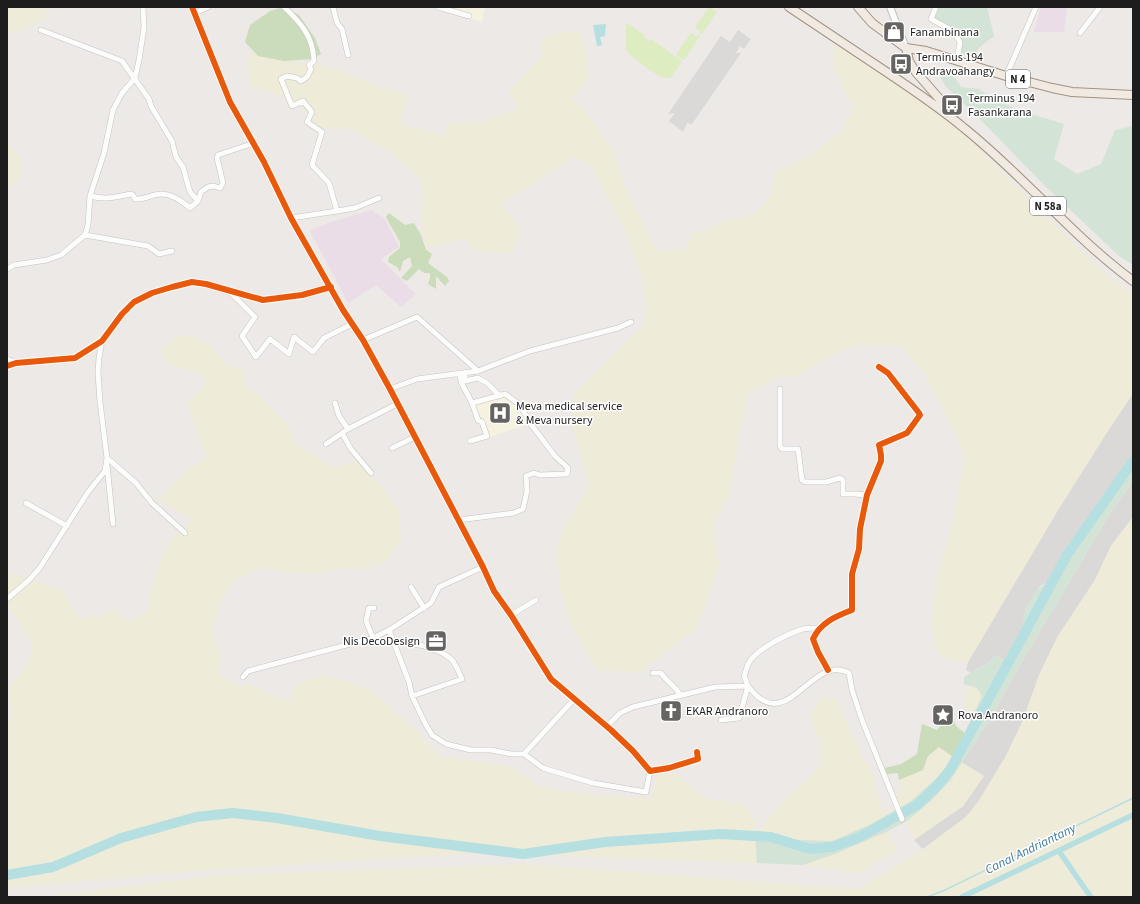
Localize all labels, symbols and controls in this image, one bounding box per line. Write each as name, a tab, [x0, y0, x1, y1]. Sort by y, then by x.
shop icon: Fanambinana	[881, 19, 907, 45]
place label: Fanambinana	[910, 24, 979, 41]
place label: Terminus 194 Andravoahangy	[916, 49, 995, 80]
bus stop icon: Terminus 194 Andravoahangy	[888, 51, 914, 77]
road number: N 4	[1006, 70, 1030, 88]
place label: Terminus 194 Fasankarana	[968, 90, 1035, 121]
bus stop icon: Terminus 194 Fasankarana	[939, 92, 965, 118]
road number: N 58a	[1030, 197, 1066, 215]
place label: Meva medical service & Meva nursery	[516, 398, 622, 429]
hospital icon: Meva medical service & Meva nursery	[487, 400, 513, 426]
office icon: Nis DecoDesign	[423, 628, 449, 654]
place label: Nis DecoDesign	[343, 633, 420, 650]
church icon: EKAR Andranoro	[658, 698, 684, 724]
place icon: Rova Andranoro	[930, 702, 956, 728]
place label: EKAR Andranoro	[686, 703, 768, 720]
place label: Rova Andranoro	[958, 707, 1038, 724]
water label: Canal Andriantany	[982, 819, 1080, 879]

